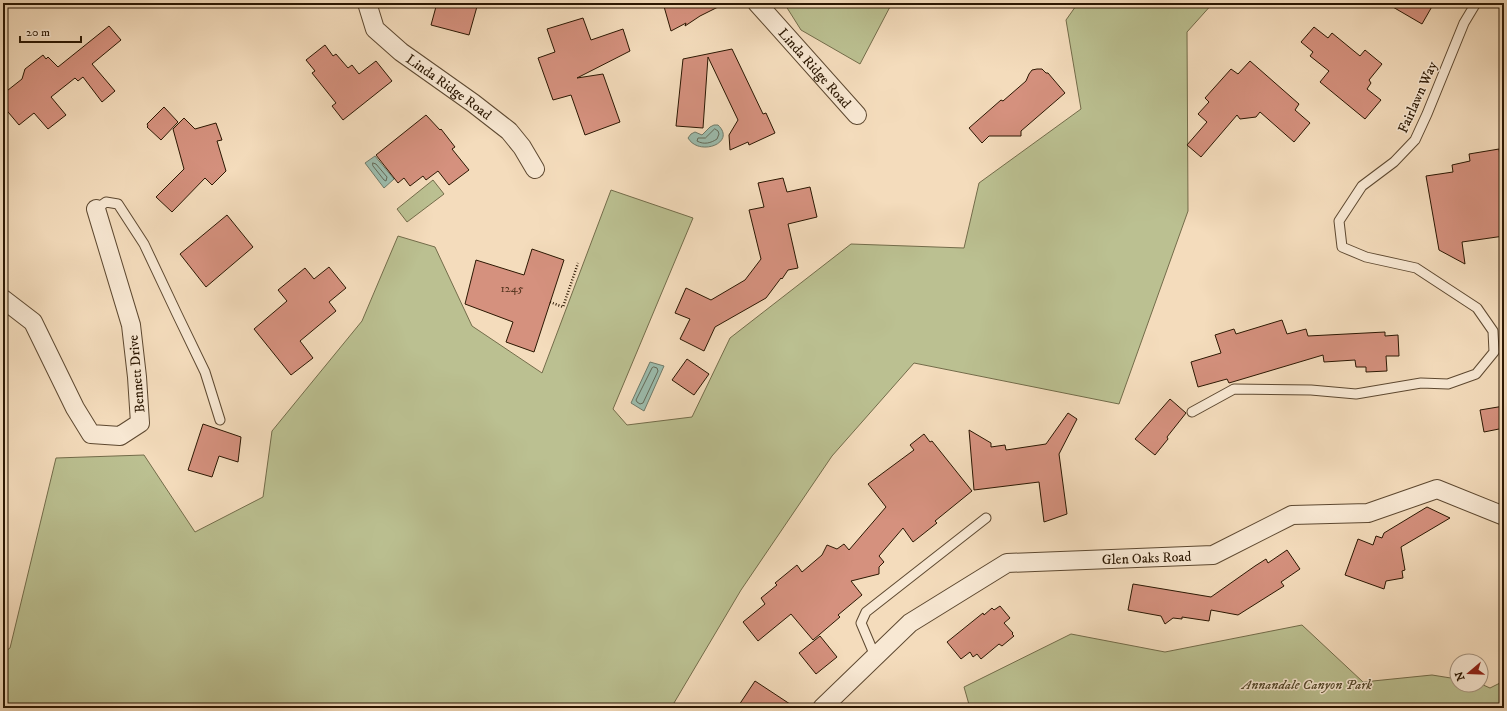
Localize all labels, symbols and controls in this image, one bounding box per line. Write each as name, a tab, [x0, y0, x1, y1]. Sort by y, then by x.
scale bar	[20, 18, 81, 44]
text: 20 m	[26, 25, 50, 40]
street label: Linda Ridge Road	[774, 25, 855, 112]
street label: Linda Ridge Road	[402, 50, 495, 124]
street label: Fairlawn Way	[1394, 58, 1442, 136]
house number: 1245	[500, 281, 524, 296]
street label: Bennett Drive	[125, 334, 149, 414]
street label: Glen Oaks Road	[1101, 548, 1192, 569]
north arrow	[1449, 653, 1489, 693]
text: N	[1452, 669, 1469, 682]
park label: Annandale Canyon Park	[1240, 676, 1372, 694]

